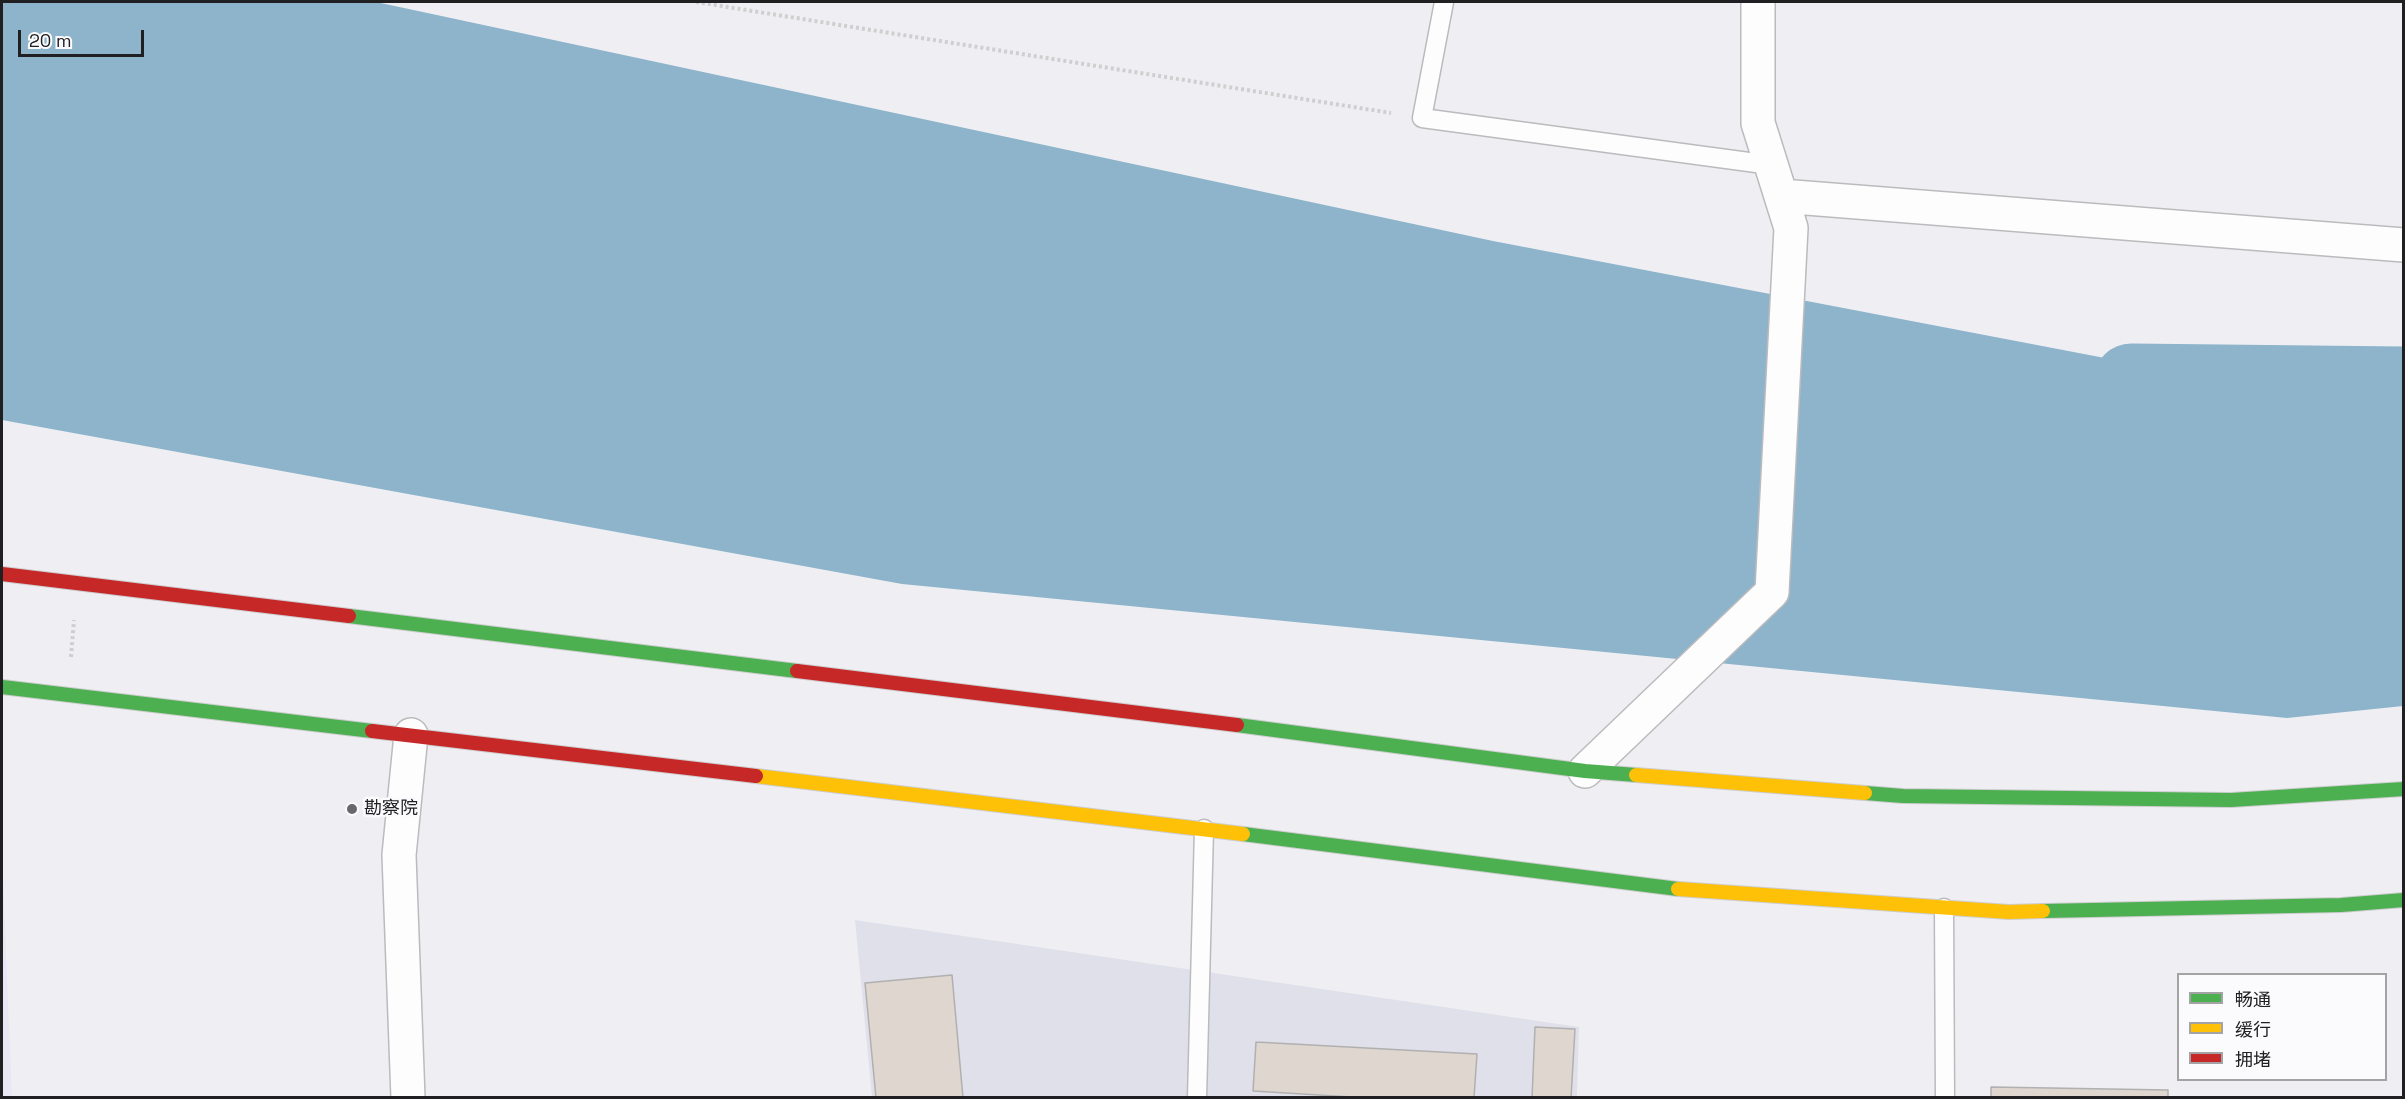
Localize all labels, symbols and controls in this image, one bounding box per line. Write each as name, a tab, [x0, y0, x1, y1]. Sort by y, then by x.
scale bar	[21, 18, 147, 56]
text: 20 m	[29, 29, 72, 52]
place label: 勘察院	[364, 798, 418, 820]
marker: 勘察院	[345, 802, 359, 816]
legend	[2177, 973, 2387, 1081]
text: 畅通	[2235, 988, 2271, 1011]
text: 缓行	[2235, 1018, 2271, 1041]
text: 拥堵	[2235, 1048, 2271, 1071]

